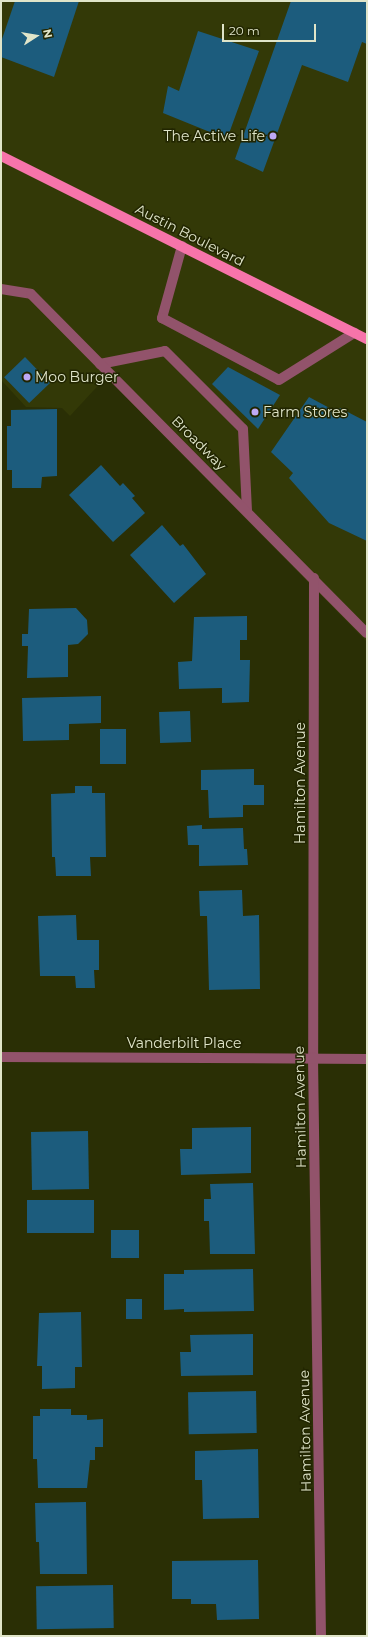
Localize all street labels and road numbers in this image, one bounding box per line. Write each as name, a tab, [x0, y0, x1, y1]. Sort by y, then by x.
street label: Austin Boulevard	[133, 200, 247, 270]
street label: Broadway	[168, 412, 230, 474]
street label: Hamilton Avenue	[292, 722, 308, 844]
street label: Vanderbilt Place	[127, 1035, 241, 1051]
street label: Hamilton Avenue	[291, 1046, 309, 1168]
street label: Hamilton Avenue	[296, 1370, 314, 1492]

